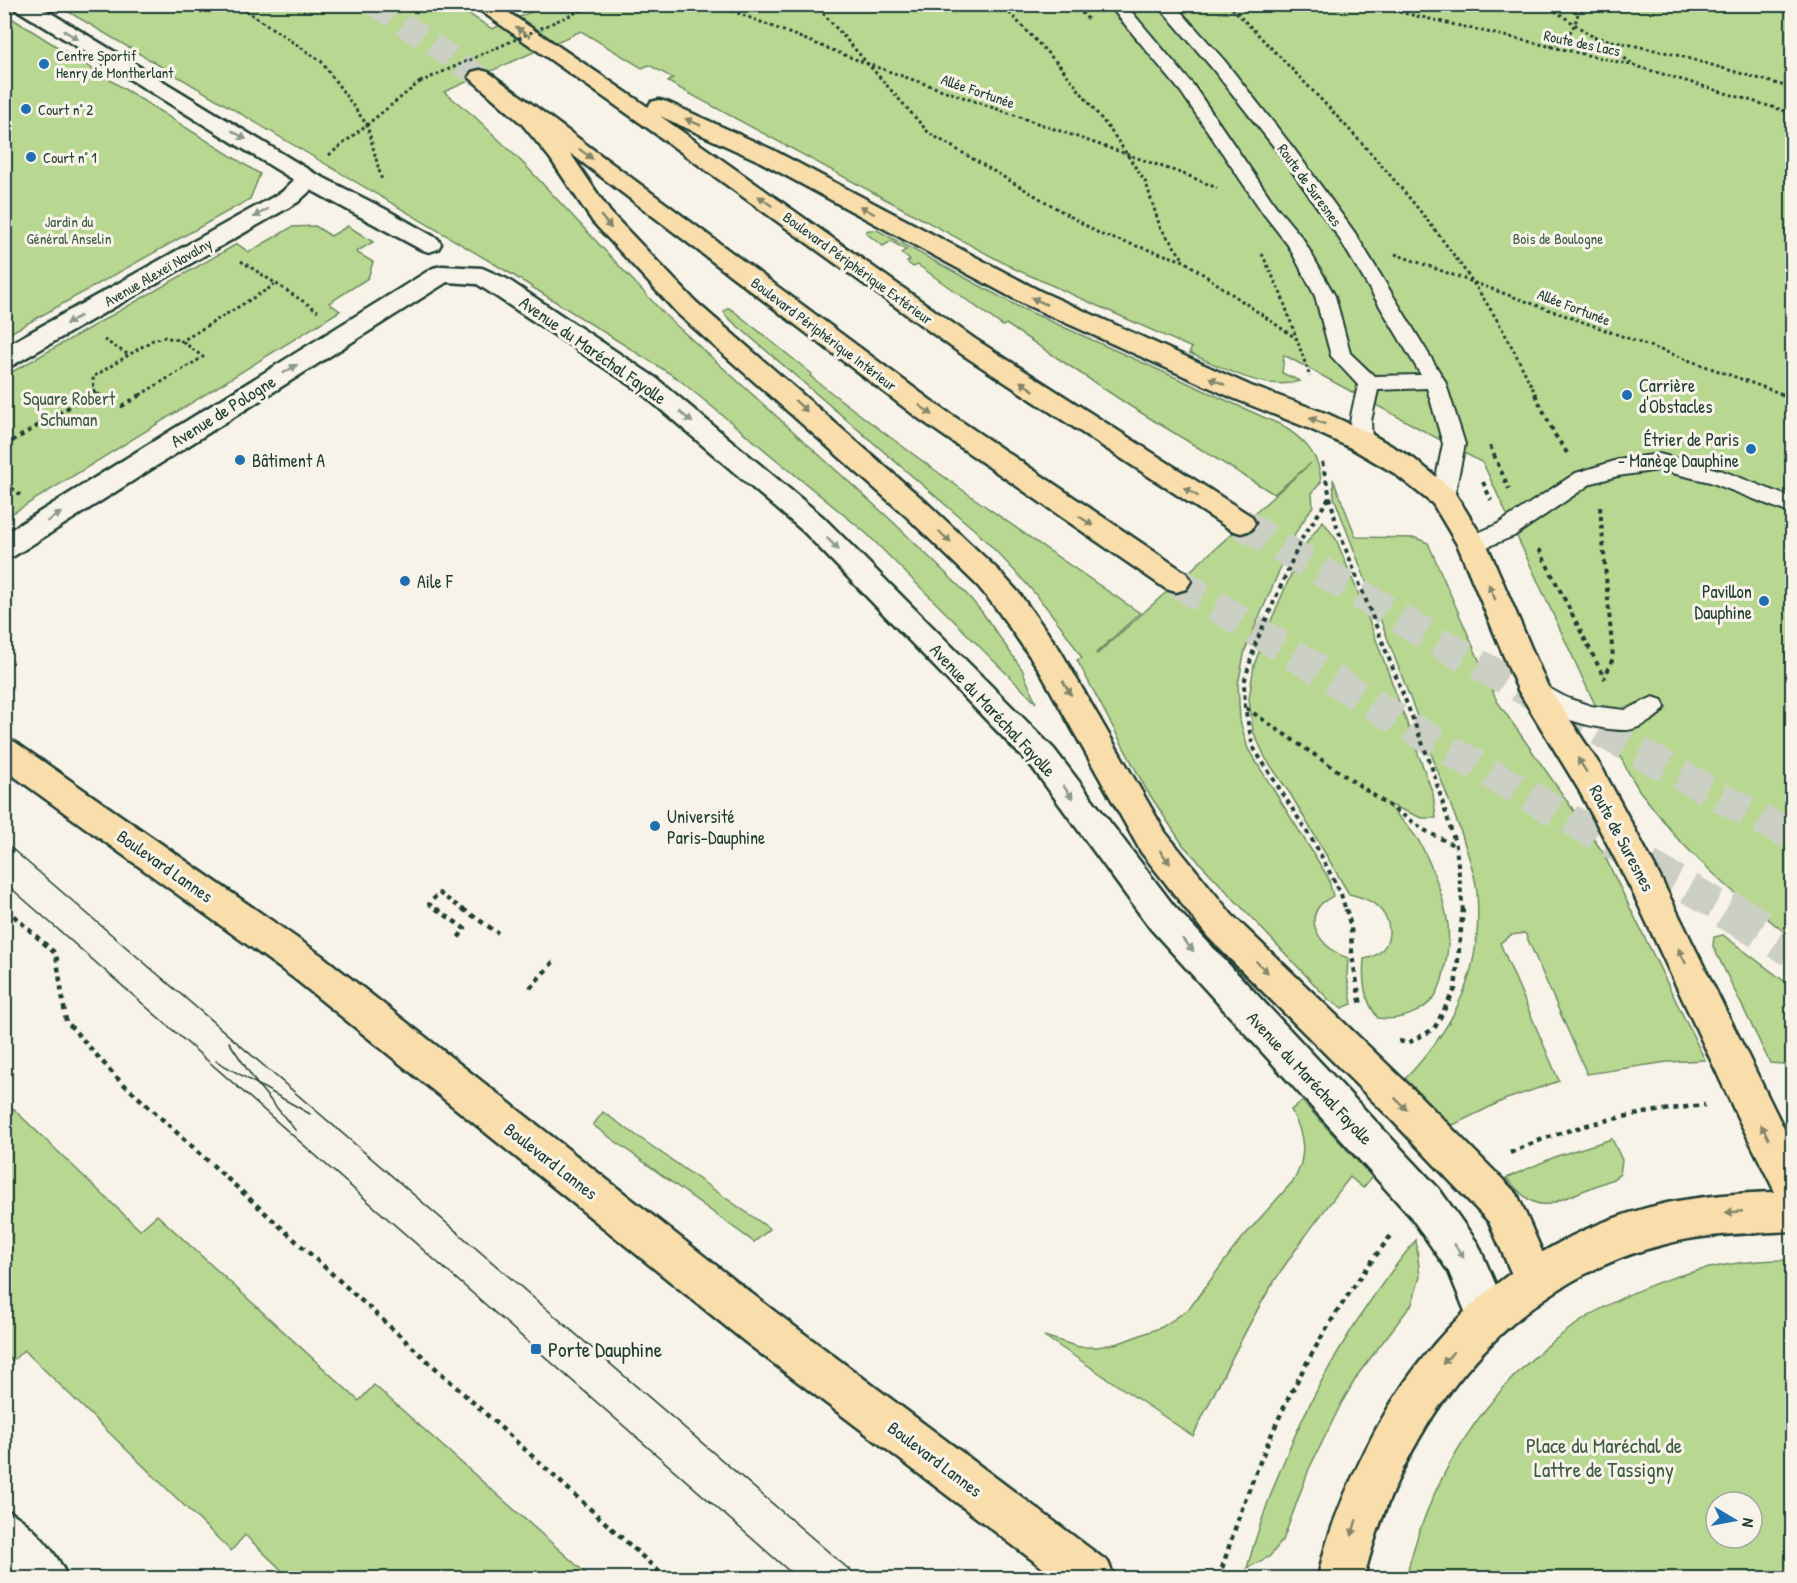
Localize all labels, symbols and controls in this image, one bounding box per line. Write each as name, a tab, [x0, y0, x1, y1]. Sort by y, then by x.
street label: Route des Lacs	[1542, 25, 1622, 61]
one-way arrow	[516, 26, 532, 38]
one-way arrow	[63, 29, 79, 40]
place label: Centre Sportif Henry de Montherlant	[56, 45, 174, 83]
marker: Centre Sportif Henry de Montherlant	[37, 57, 51, 71]
street label: Allée Fortunée	[938, 69, 1018, 113]
place label: Court n° 2	[38, 99, 93, 120]
marker: Court n° 2	[19, 102, 33, 116]
one-way arrow	[684, 117, 702, 127]
one-way arrow	[231, 130, 248, 140]
street label: Route de Suresnes	[1273, 139, 1347, 231]
place label: Court n° 1	[43, 147, 97, 168]
one-way arrow	[578, 148, 594, 160]
marker: Court n° 1	[24, 150, 38, 164]
one-way arrow	[758, 195, 774, 207]
one-way arrow	[859, 205, 876, 215]
street label: Boulevard Périphérique Extérieur	[779, 206, 937, 330]
one-way arrow	[253, 208, 269, 219]
park label: Jardin du Général Anselin	[27, 211, 112, 249]
one-way arrow	[599, 214, 612, 229]
park label: Bois de Boulogne	[1513, 228, 1603, 249]
street label: Avenue Alexeï Navalny	[100, 233, 216, 311]
street label: Boulevard Périphérique Intérieur	[747, 272, 901, 396]
street label: Allée Fortunée	[1535, 283, 1613, 331]
street label: Avenue du Maréchal Fayolle	[515, 290, 671, 410]
one-way arrow	[1031, 297, 1048, 306]
one-way arrow	[64, 315, 81, 325]
one-way arrow	[282, 363, 299, 374]
street label: Avenue de Pologne	[166, 369, 280, 453]
place label: Carrière d'Obstacles	[1639, 373, 1713, 419]
one-way arrow	[1208, 376, 1226, 386]
one-way arrow	[1019, 381, 1035, 392]
park label: Square Robert Schuman	[23, 386, 116, 432]
marker: Carrière d'Obstacles	[1620, 388, 1634, 402]
one-way arrow	[793, 399, 808, 413]
one-way arrow	[919, 404, 934, 416]
one-way arrow	[678, 410, 694, 423]
one-way arrow	[1307, 416, 1325, 426]
place label: Étrier de Paris - Manège Dauphine	[1618, 427, 1739, 473]
marker: Étrier de Paris - Manège Dauphine	[1744, 442, 1758, 456]
place label: Bâtiment A	[252, 448, 325, 473]
marker: Bâtiment A	[233, 453, 247, 467]
one-way arrow	[1183, 487, 1199, 498]
one-way arrow	[46, 511, 62, 522]
one-way arrow	[1078, 516, 1095, 527]
one-way arrow	[938, 530, 953, 544]
one-way arrow	[826, 537, 840, 552]
place label: Aile F	[417, 569, 454, 594]
marker: Aile F	[398, 574, 412, 588]
place label: Pavillon Dauphine	[1695, 579, 1752, 625]
one-way arrow	[1487, 583, 1497, 601]
marker: Pavillon Dauphine	[1757, 594, 1771, 608]
street label: Avenue du Maréchal Fayolle	[924, 638, 1062, 782]
one-way arrow	[1061, 680, 1072, 696]
one-way arrow	[1576, 757, 1587, 773]
street label: Route de Suresnes	[1583, 780, 1661, 896]
one-way arrow	[1062, 784, 1074, 799]
place label: Université Paris-Dauphine	[667, 804, 765, 850]
marker: Université Paris-Dauphine	[648, 819, 662, 833]
street label: Boulevard Lannes	[112, 824, 218, 908]
one-way arrow	[1158, 849, 1170, 864]
one-way arrow	[1181, 938, 1195, 953]
one-way arrow	[1677, 948, 1686, 965]
one-way arrow	[1254, 959, 1268, 973]
street label: Avenue du Maréchal Fayolle	[1241, 1006, 1379, 1150]
one-way arrow	[1393, 1096, 1407, 1110]
street label: Boulevard Lannes	[499, 1117, 603, 1205]
one-way arrow	[1760, 1124, 1770, 1141]
one-way arrow	[1725, 1207, 1744, 1216]
one-way arrow	[1453, 1243, 1464, 1259]
place label: Porte Dauphine	[548, 1335, 662, 1364]
marker: Porte Dauphine	[529, 1342, 543, 1356]
one-way arrow	[1441, 1350, 1454, 1366]
street label: Boulevard Lannes	[883, 1415, 987, 1503]
park label: Place du Maréchal de Lattre de Tassigny	[1526, 1431, 1682, 1484]
north arrow	[1704, 1490, 1764, 1550]
text: N	[1737, 1517, 1760, 1529]
one-way arrow	[1349, 1519, 1358, 1537]

